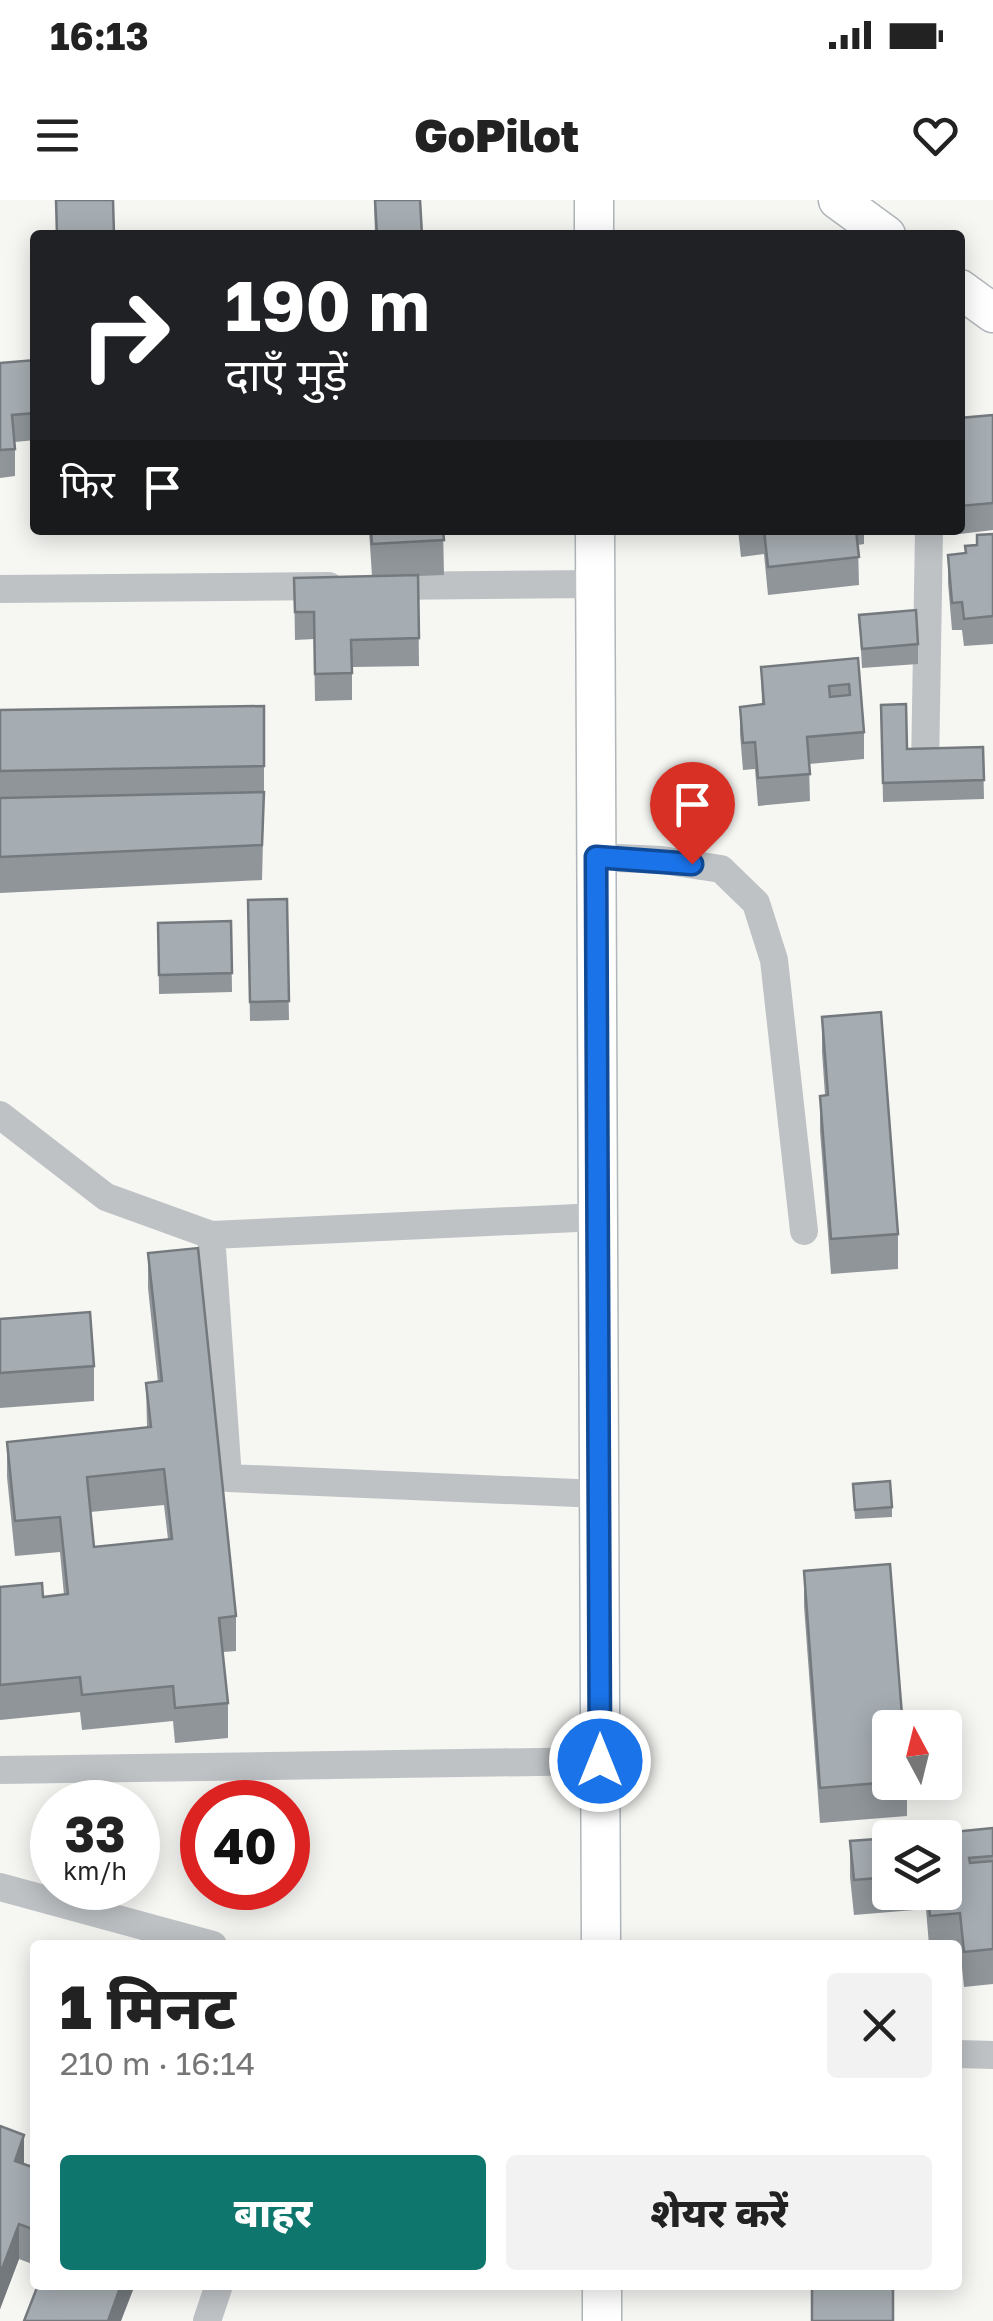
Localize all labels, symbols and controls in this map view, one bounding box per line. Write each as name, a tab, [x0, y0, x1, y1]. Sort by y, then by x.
text: 16:13	[50, 13, 149, 58]
icon: menu	[30, 108, 85, 163]
text: GoPilot	[414, 108, 579, 162]
icon: heart	[908, 108, 963, 163]
text: 190 m	[225, 262, 430, 346]
icon: right	[60, 270, 190, 400]
text: दाएँ मुड़ें	[225, 347, 348, 401]
icon: arrive	[135, 460, 190, 515]
text: फिर	[60, 461, 115, 506]
pin	[650, 762, 735, 865]
icon: arrive	[665, 777, 720, 832]
position arrow	[548, 1709, 652, 1813]
north arrow	[872, 1710, 962, 1800]
map controls	[872, 1710, 962, 1910]
speed limit sign: 40	[180, 1780, 310, 1910]
text: 33	[64, 1803, 125, 1863]
button: layers	[872, 1820, 962, 1910]
text: km/h	[63, 1855, 127, 1886]
text: 1 मिनट	[60, 1970, 236, 2042]
button: close	[827, 1973, 932, 2078]
text: 210 m · 16:14	[60, 2044, 255, 2082]
button: बाहर	[60, 2155, 486, 2270]
button: शेयर करें	[506, 2155, 932, 2270]

